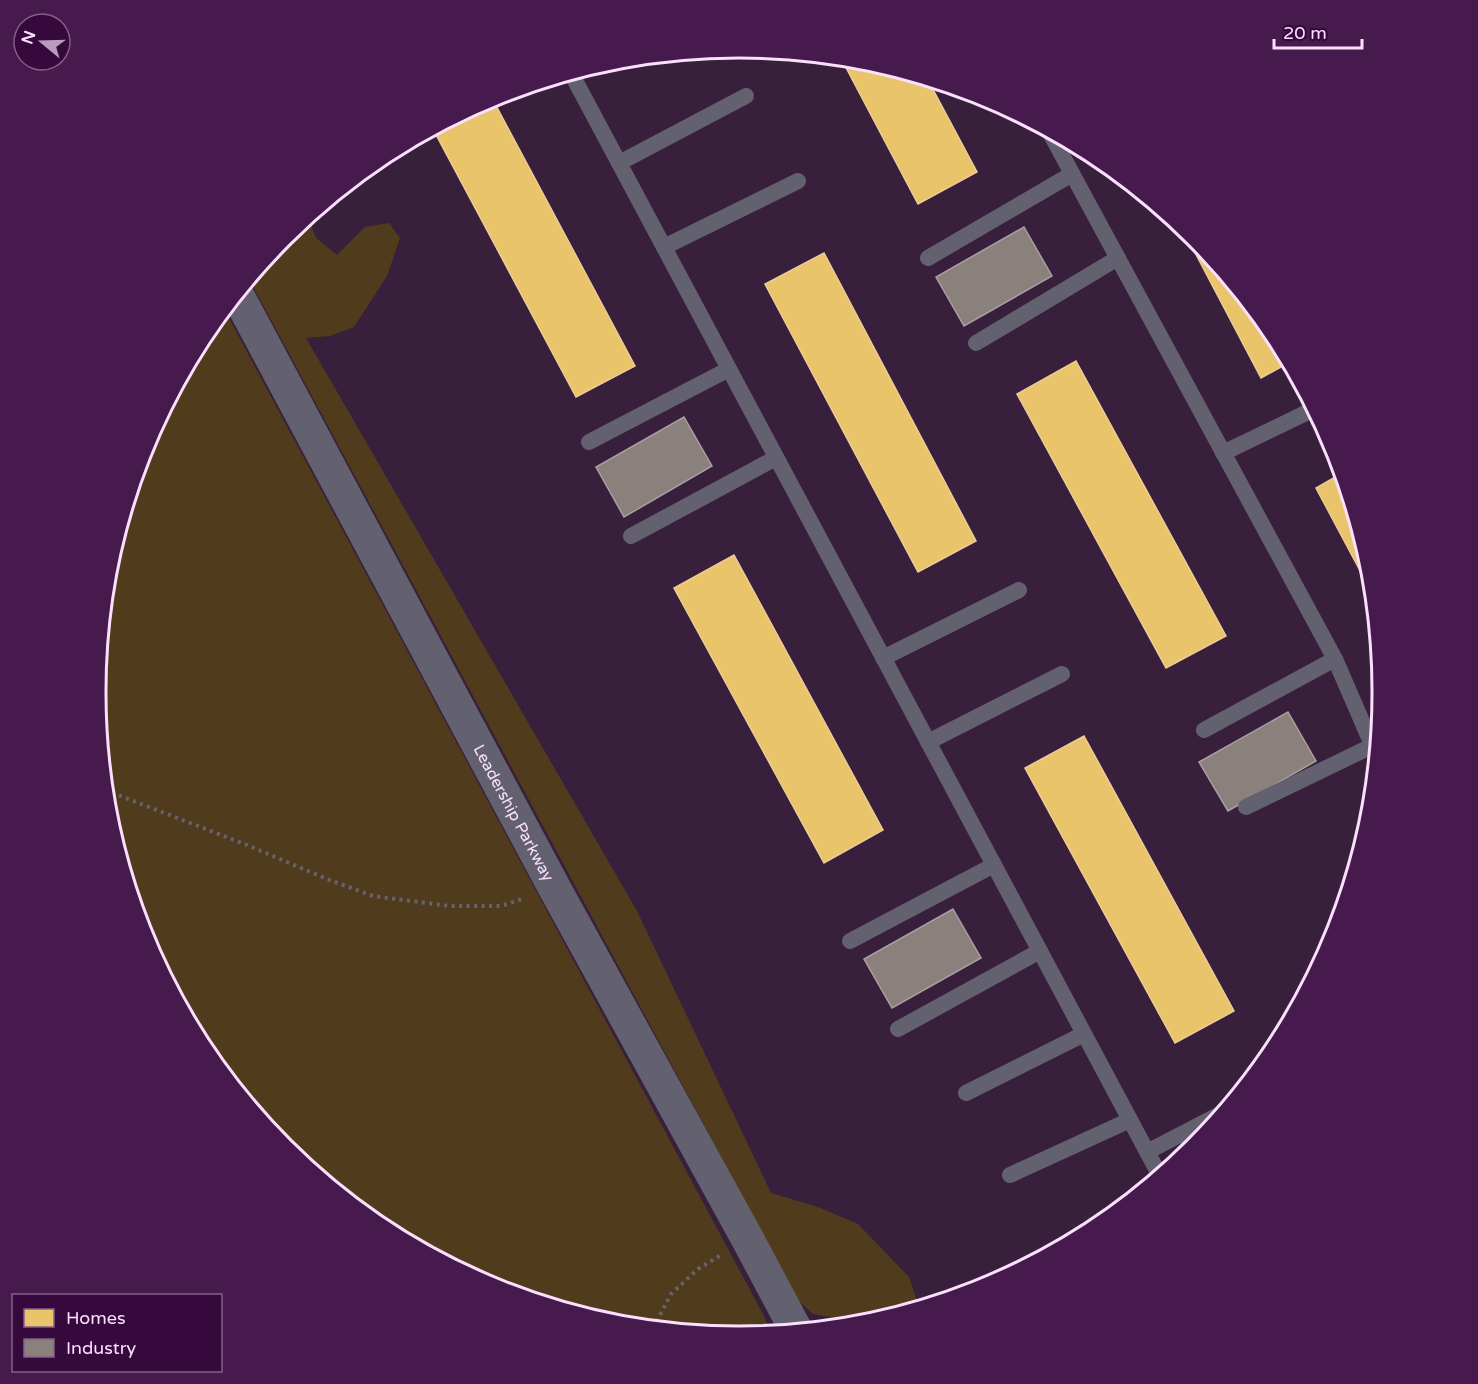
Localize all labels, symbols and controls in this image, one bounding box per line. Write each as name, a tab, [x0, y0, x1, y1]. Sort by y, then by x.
north arrow	[12, 12, 72, 72]
scale bar	[1274, 12, 1362, 50]
text: 20 m	[1283, 22, 1327, 44]
text: N	[17, 28, 40, 47]
street label: Leadership Parkway	[469, 741, 558, 885]
legend	[12, 1294, 222, 1372]
text: Homes	[66, 1307, 126, 1329]
text: Industry	[66, 1337, 137, 1359]

